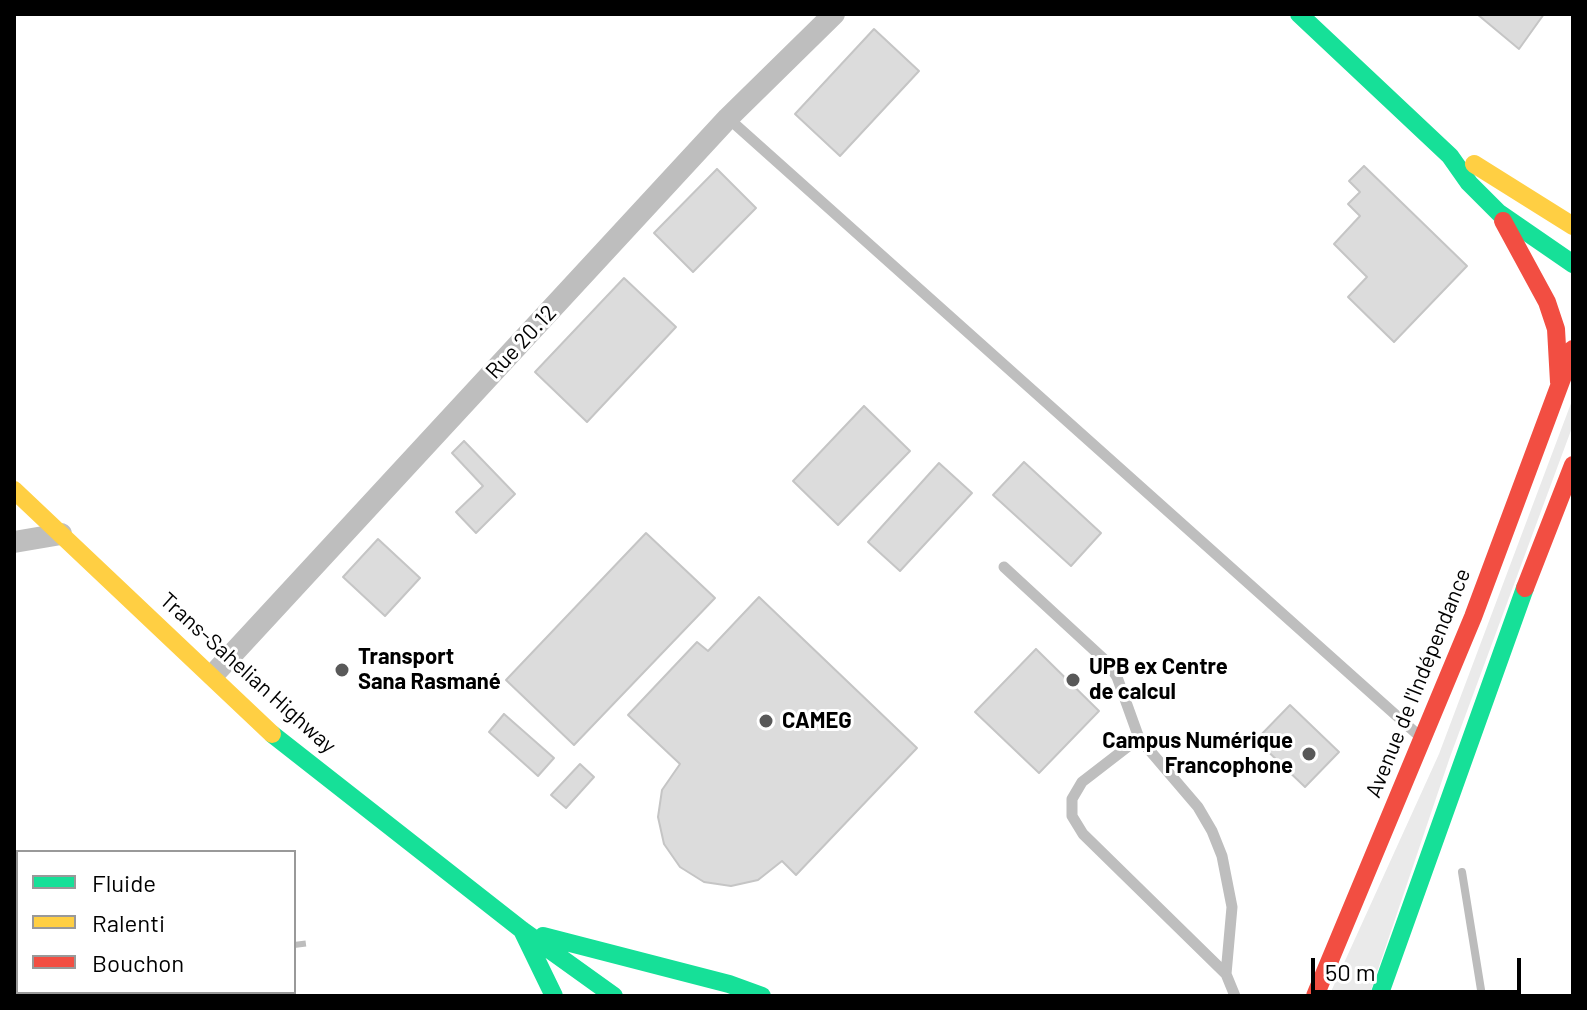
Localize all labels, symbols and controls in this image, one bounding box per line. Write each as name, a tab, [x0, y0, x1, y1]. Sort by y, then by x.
street label: Rue 20.12	[480, 300, 562, 384]
street label: Avenue de l'Indépendance	[1360, 564, 1476, 802]
street label: Trans-Sahelian Highway	[155, 587, 341, 759]
place label: Transport Sana Rasmané	[358, 644, 501, 696]
place label: UPB ex Centre de calcul	[1089, 654, 1228, 706]
marker: Transport Sana Rasmané	[333, 661, 351, 679]
marker: UPB ex Centre de calcul	[1064, 671, 1082, 689]
place label: CAMEG	[782, 708, 852, 734]
marker: CAMEG	[757, 712, 775, 730]
place label: Campus Numérique Francophone	[1102, 728, 1293, 780]
marker: Campus Numérique Francophone	[1300, 745, 1318, 763]
legend	[16, 850, 296, 994]
text: Fluide	[92, 868, 156, 897]
text: Ralenti	[92, 908, 165, 937]
scale bar	[1315, 942, 1525, 992]
text: Bouchon	[92, 948, 184, 977]
text: 50 m	[1325, 957, 1376, 986]

